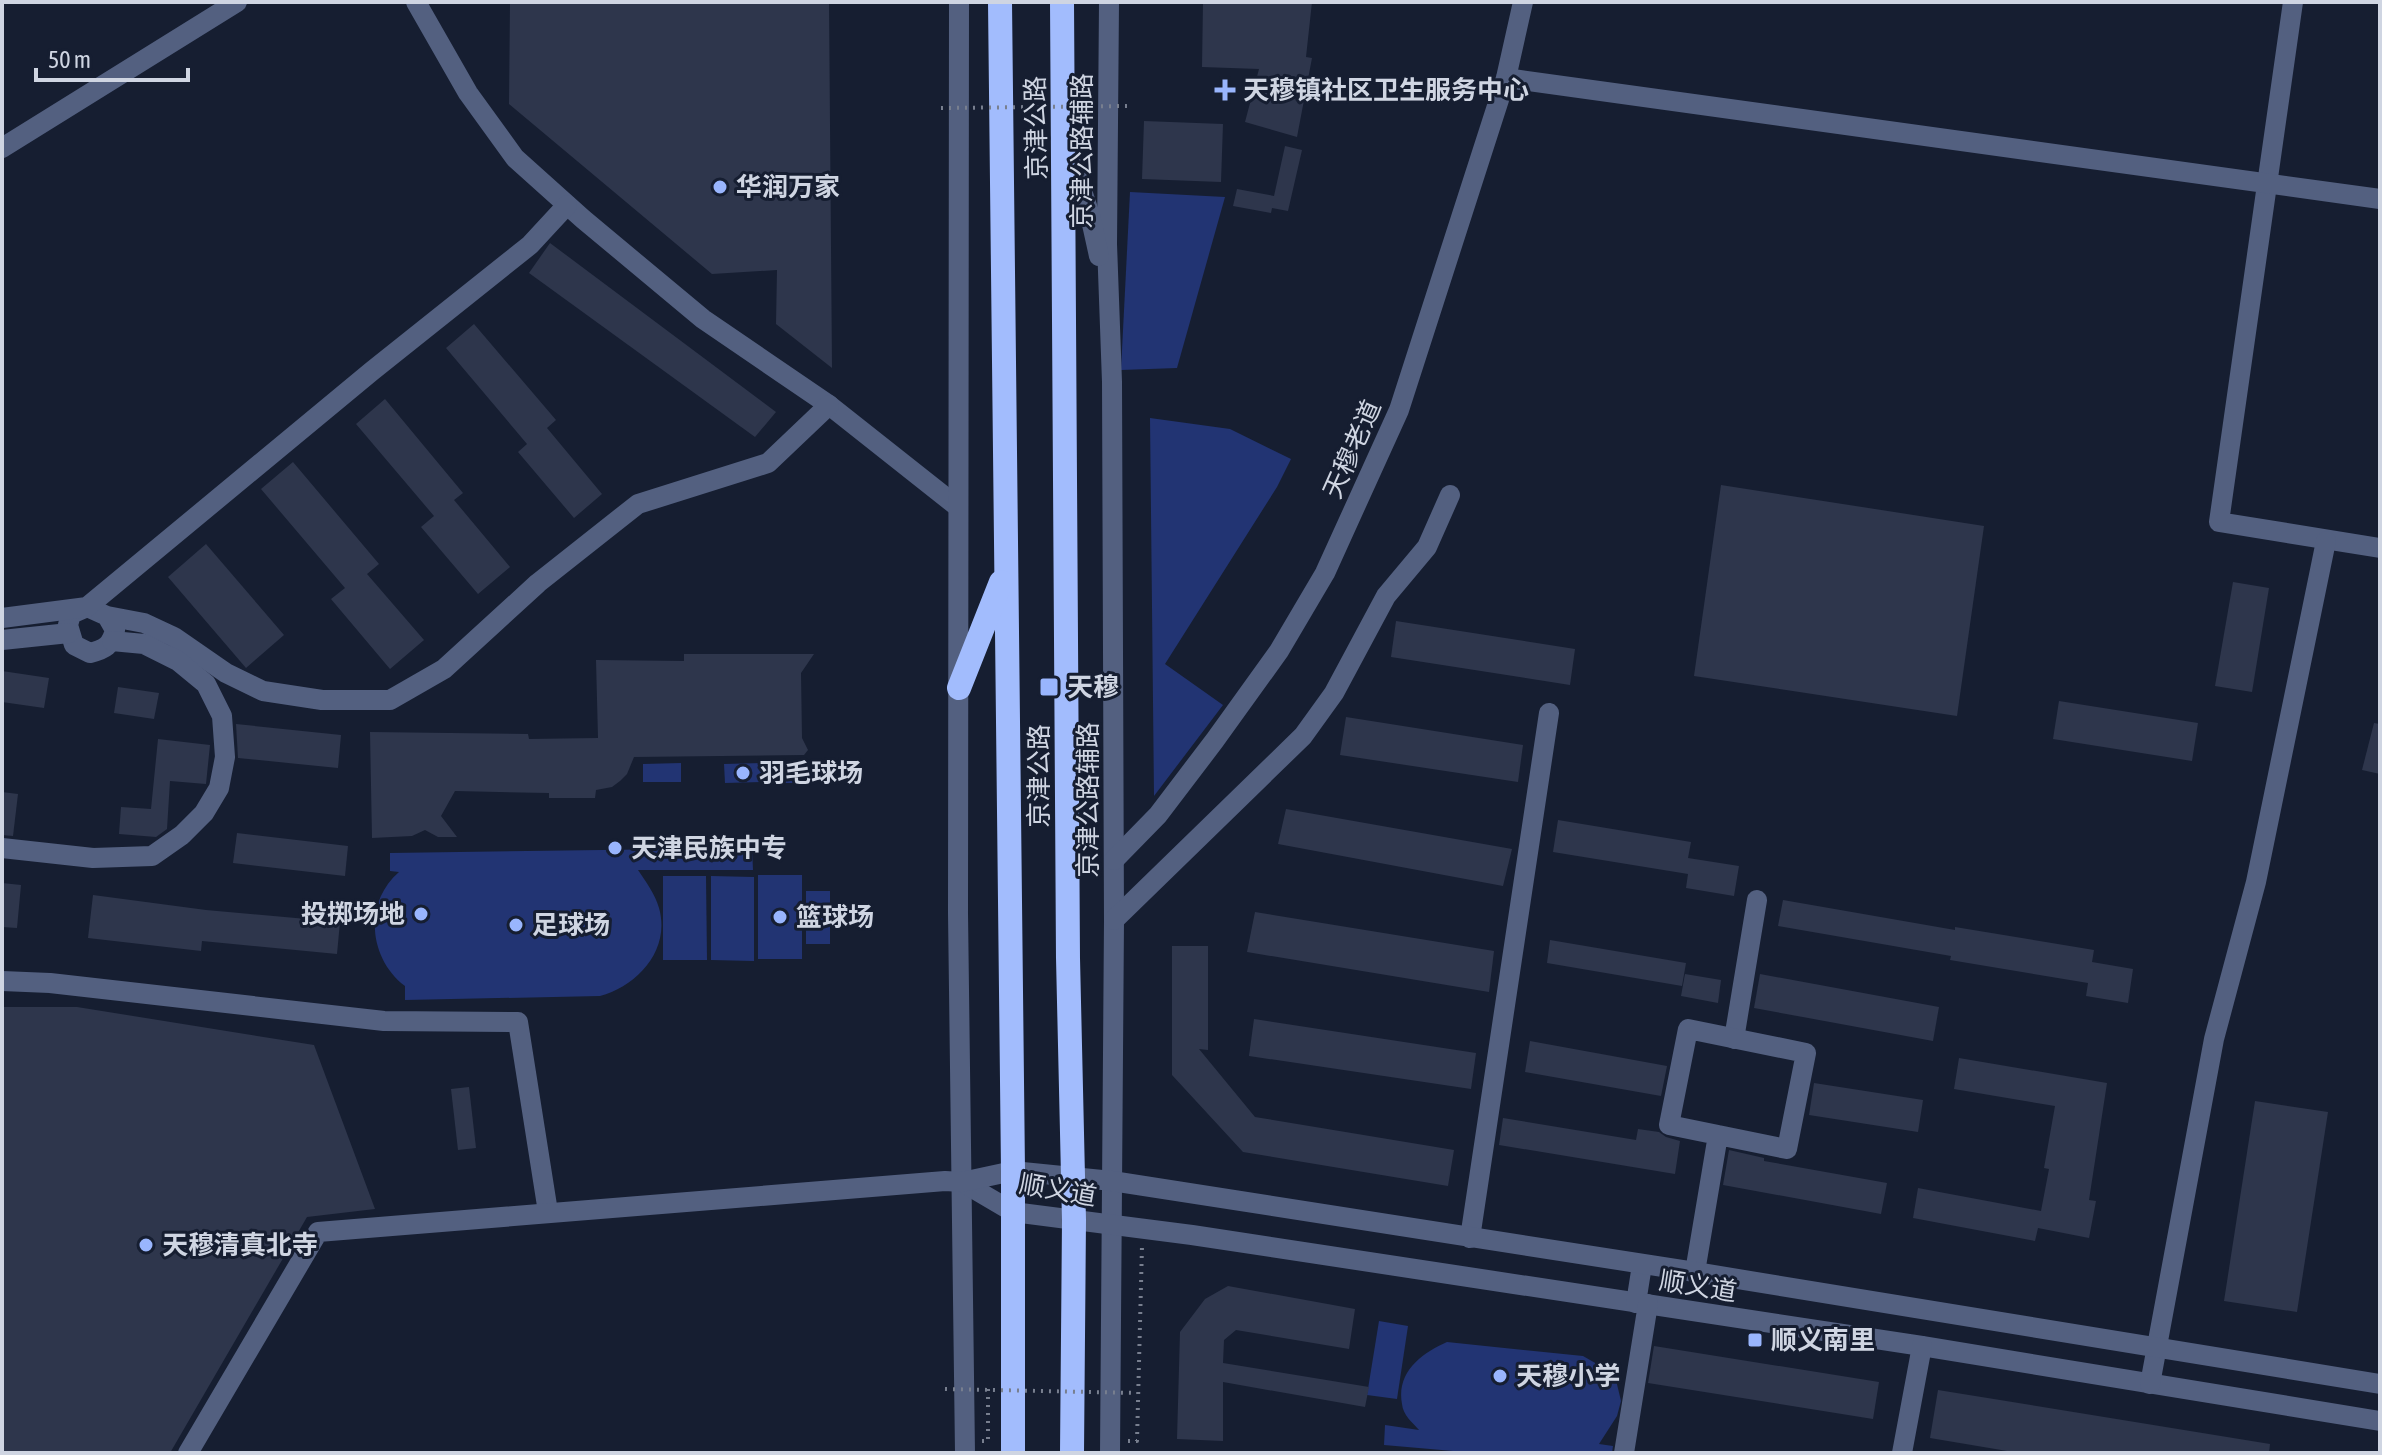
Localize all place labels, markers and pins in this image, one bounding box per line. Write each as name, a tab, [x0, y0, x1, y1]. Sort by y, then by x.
place label: 天穆镇社区卫生服务中心	[1243, 75, 1529, 105]
marker: 天穆镇社区卫生服务中心	[1214, 79, 1236, 101]
place label: 华润万家	[736, 172, 840, 202]
marker: 华润万家	[711, 178, 729, 196]
place label: 天穆	[1067, 672, 1119, 702]
marker: 天穆	[1038, 676, 1060, 698]
place label: 羽毛球场	[759, 758, 863, 788]
marker: 羽毛球场	[734, 764, 752, 782]
place label: 天津民族中专	[631, 833, 787, 863]
marker: 天津民族中专	[606, 839, 624, 857]
place label: 投掷场地	[301, 899, 405, 929]
place label: 篮球场	[796, 902, 874, 932]
marker: 投掷场地	[412, 905, 430, 923]
marker: 篮球场	[771, 908, 789, 926]
place label: 足球场	[532, 910, 610, 940]
marker: 足球场	[507, 916, 525, 934]
place label: 天穆清真北寺	[162, 1230, 318, 1260]
marker: 天穆清真北寺	[137, 1236, 155, 1254]
place label: 顺义南里	[1771, 1325, 1875, 1355]
marker: 顺义南里	[1746, 1331, 1764, 1349]
place label: 天穆小学	[1516, 1361, 1620, 1391]
marker: 天穆小学	[1491, 1367, 1509, 1385]

